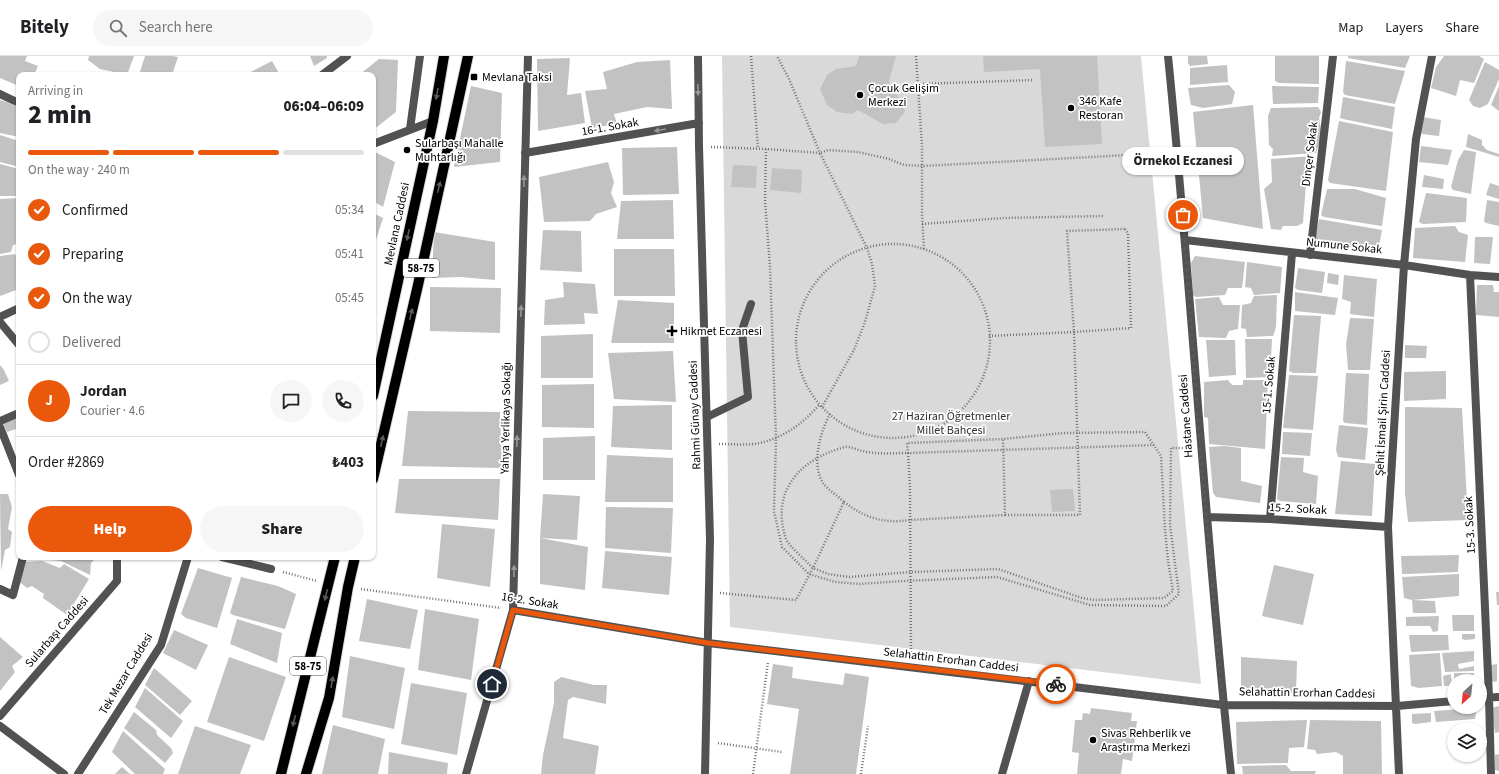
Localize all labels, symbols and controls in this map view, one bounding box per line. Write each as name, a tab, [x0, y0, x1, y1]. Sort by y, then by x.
search box	[93, 10, 373, 46]
text: Bitely	[20, 14, 69, 41]
icon: search	[107, 17, 129, 39]
text: Search here	[139, 17, 213, 38]
text: Map	[1338, 18, 1363, 38]
text: Layers	[1385, 18, 1423, 38]
text: Share	[1445, 18, 1479, 38]
place label: Mevlana Taksi	[482, 69, 552, 86]
marker: Mevlana Taksi	[469, 72, 479, 82]
place label: Çocuk Gelişim Merkezi	[868, 80, 939, 111]
text: Arriving in	[28, 82, 83, 100]
one-way arrow	[695, 84, 701, 97]
one-way arrow	[434, 88, 440, 101]
marker: Çocuk Gelişim Merkezi	[855, 90, 865, 100]
place label: 346 Kafe Restoran	[1079, 93, 1123, 124]
text: 2 min	[28, 96, 92, 133]
text: 06:04–06:09	[283, 96, 364, 117]
marker: 346 Kafe Restoran	[1066, 103, 1076, 113]
street label: 16-1. Sokak	[580, 114, 640, 140]
street label: Dinçer Sokak	[1298, 120, 1322, 187]
one-way arrow	[654, 127, 666, 133]
place label: Sularbaşı Mahalle Muhtarlığı	[415, 135, 504, 166]
marker: Sularbaşı Mahalle Muhtarlığı	[402, 145, 412, 155]
callout: Örnekol Eczanesi	[1122, 147, 1244, 175]
text: Örnekol Eczanesi	[1134, 152, 1232, 170]
text: On the way · 240 m	[28, 161, 130, 179]
one-way arrow	[521, 174, 527, 187]
street label: Mevlana Caddesi	[380, 181, 414, 267]
one-way arrow	[436, 181, 442, 193]
pin	[1166, 198, 1200, 232]
icon: check	[28, 199, 50, 221]
text: Confirmed	[62, 200, 128, 221]
text: 05:34	[335, 201, 364, 219]
icon: bag	[1172, 204, 1194, 226]
one-way arrow	[405, 229, 411, 242]
street label: Numune Sokak	[1305, 234, 1383, 258]
icon: check	[28, 243, 50, 265]
text: Preparing	[62, 244, 123, 265]
text: 05:41	[335, 245, 364, 263]
road number: 58-75	[403, 259, 439, 277]
icon: check	[28, 287, 50, 309]
text: On the way	[62, 288, 132, 309]
text: 05:45	[335, 289, 364, 307]
one-way arrow	[517, 305, 524, 317]
one-way arrow	[409, 308, 415, 320]
place label: Hikmet Eczanesi	[680, 323, 762, 340]
marker: Hikmet Eczanesi	[667, 326, 677, 336]
text: Delivered	[62, 332, 121, 353]
street label: Şehit İsmail Şirin Caddesi	[1371, 349, 1395, 477]
street label: 15-1. Sokak	[1258, 355, 1280, 414]
street label: Rahmi Günay Caddesi	[685, 360, 705, 470]
street label: Yahya Yerlikaya Sokağı	[497, 362, 515, 475]
street label: Hastane Caddesi	[1175, 374, 1197, 458]
button: chat	[270, 380, 312, 422]
button: phone	[322, 380, 364, 422]
text: Jordan	[80, 381, 127, 402]
text: J	[45, 390, 53, 411]
text: Courier · 4.6	[80, 402, 145, 420]
park label: 27 Haziran Öğretmenler Millet Bahçesi	[892, 408, 1011, 439]
one-way arrow	[379, 434, 385, 447]
one-way arrow	[514, 435, 521, 447]
text: Order #2869	[28, 452, 104, 473]
text: ₺403	[332, 452, 364, 473]
street label: 15-3. Sokak	[1460, 496, 1480, 554]
street label: 15-2. Sokak	[1269, 499, 1327, 519]
button: Help	[28, 506, 192, 552]
button: Share	[200, 506, 364, 552]
one-way arrow	[511, 564, 517, 577]
street label: 16-2. Sokak	[500, 588, 560, 614]
one-way arrow	[323, 589, 329, 601]
street label: Sularbaşı Caddesi	[21, 593, 93, 671]
street label: Tek Mezar Caddesi	[95, 630, 157, 718]
street label: Selahattin Erorhan Caddesi	[882, 643, 1020, 677]
road number: 58-75	[290, 657, 326, 675]
courier	[1036, 664, 1076, 704]
pin	[475, 667, 509, 701]
icon: home	[481, 673, 503, 695]
icon: bike	[1045, 673, 1067, 695]
north arrow	[1447, 674, 1487, 714]
map controls	[1447, 674, 1487, 762]
one-way arrow	[329, 676, 335, 689]
street label: Selahattin Erorhan Caddesi	[1239, 683, 1375, 703]
one-way arrow	[291, 715, 297, 727]
button: layers	[1447, 722, 1487, 762]
place label: Sivas Rehberlik ve Araştırma Merkezi	[1101, 725, 1191, 756]
marker: Sivas Rehberlik ve Araştırma Merkezi	[1088, 735, 1098, 745]

